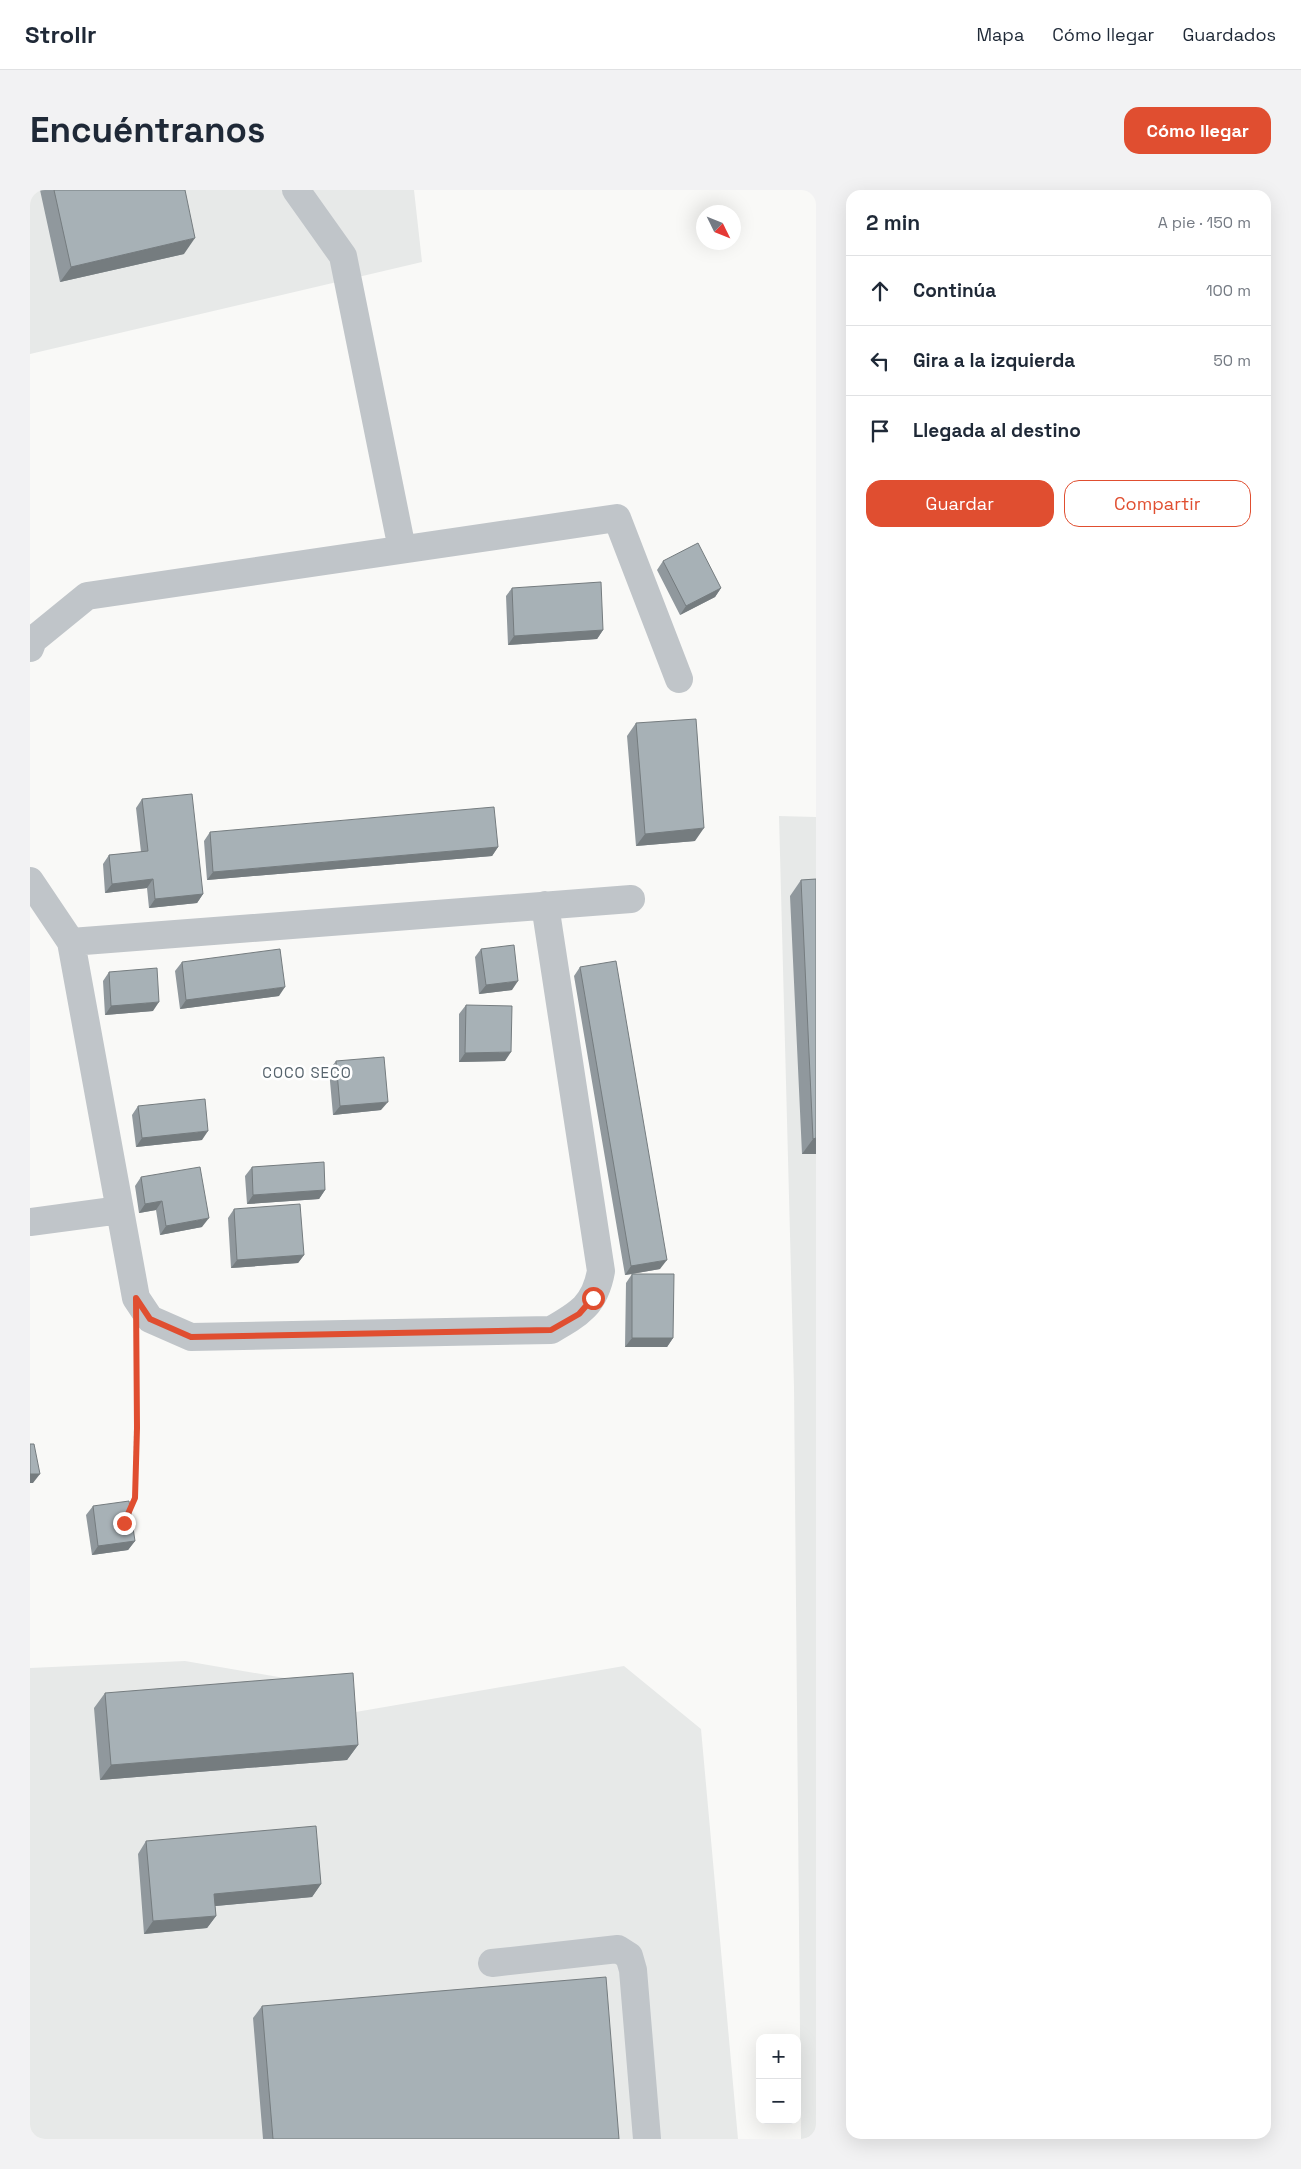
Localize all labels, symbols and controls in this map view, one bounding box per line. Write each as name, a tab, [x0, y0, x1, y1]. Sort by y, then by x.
text: Strollr	[25, 19, 97, 50]
text: Mapa	[976, 23, 1024, 46]
text: Cómo llegar	[1052, 23, 1154, 46]
text: Guardados	[1182, 23, 1276, 46]
button: Cómo llegar	[1124, 107, 1271, 154]
text: Encuéntranos	[30, 108, 265, 152]
north arrow	[696, 205, 741, 250]
text: 2 min	[866, 209, 920, 236]
text: A pie · 150 m	[1158, 212, 1251, 233]
icon: ahead	[866, 277, 894, 305]
text: Continúa	[913, 278, 996, 303]
text: 100 m	[1206, 280, 1251, 301]
icon: left	[866, 347, 894, 375]
text: Gira a la izquierda	[913, 348, 1075, 373]
text: 50 m	[1213, 350, 1251, 371]
icon: arrive	[866, 417, 894, 445]
text: Llegada al destino	[913, 418, 1081, 443]
button: Guardar	[866, 480, 1054, 527]
button: Compartir	[1064, 480, 1251, 527]
district label: COCO SECO	[262, 1063, 352, 1082]
route start	[582, 1287, 605, 1310]
route end	[113, 1512, 136, 1535]
map controls	[756, 2034, 801, 2124]
button: +	[756, 2034, 801, 2079]
button: −	[756, 2079, 801, 2124]

